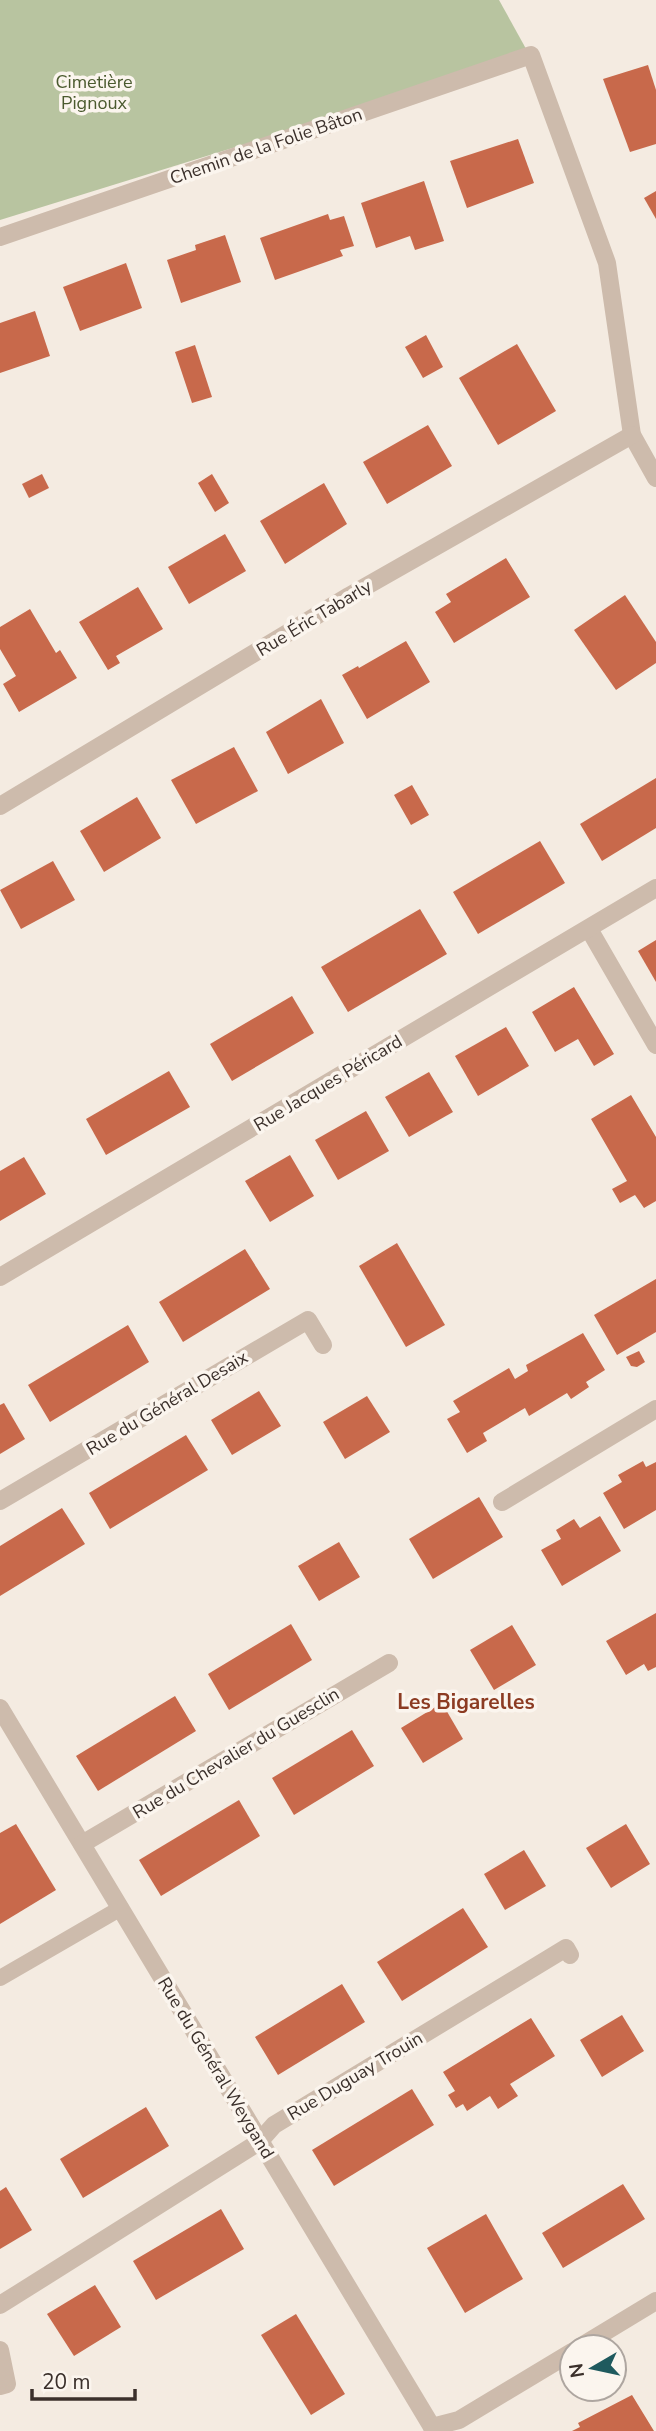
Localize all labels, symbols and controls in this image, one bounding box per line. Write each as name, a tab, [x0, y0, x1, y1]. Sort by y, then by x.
park label: Cimetière Pignoux	[55, 70, 133, 115]
street label: Chemin de la Folie Bâton	[167, 102, 365, 190]
street label: Rue Éric Tabarly	[252, 574, 377, 662]
street label: Rue Jacques Péricard	[249, 1029, 407, 1137]
street label: Rue du Général Desaix	[82, 1345, 253, 1461]
street label: Rue du Chevalier du Guesclin	[128, 1682, 344, 1824]
district label: Les Bigarelles	[397, 1688, 535, 1716]
street label: Rue du Général Weygand	[152, 1973, 280, 2163]
street label: Rue Duguay Trouin	[283, 2026, 427, 2126]
north arrow	[558, 2333, 628, 2403]
scale bar	[32, 2358, 135, 2402]
text: N	[563, 2361, 591, 2380]
text: 20 m	[42, 2368, 91, 2396]

